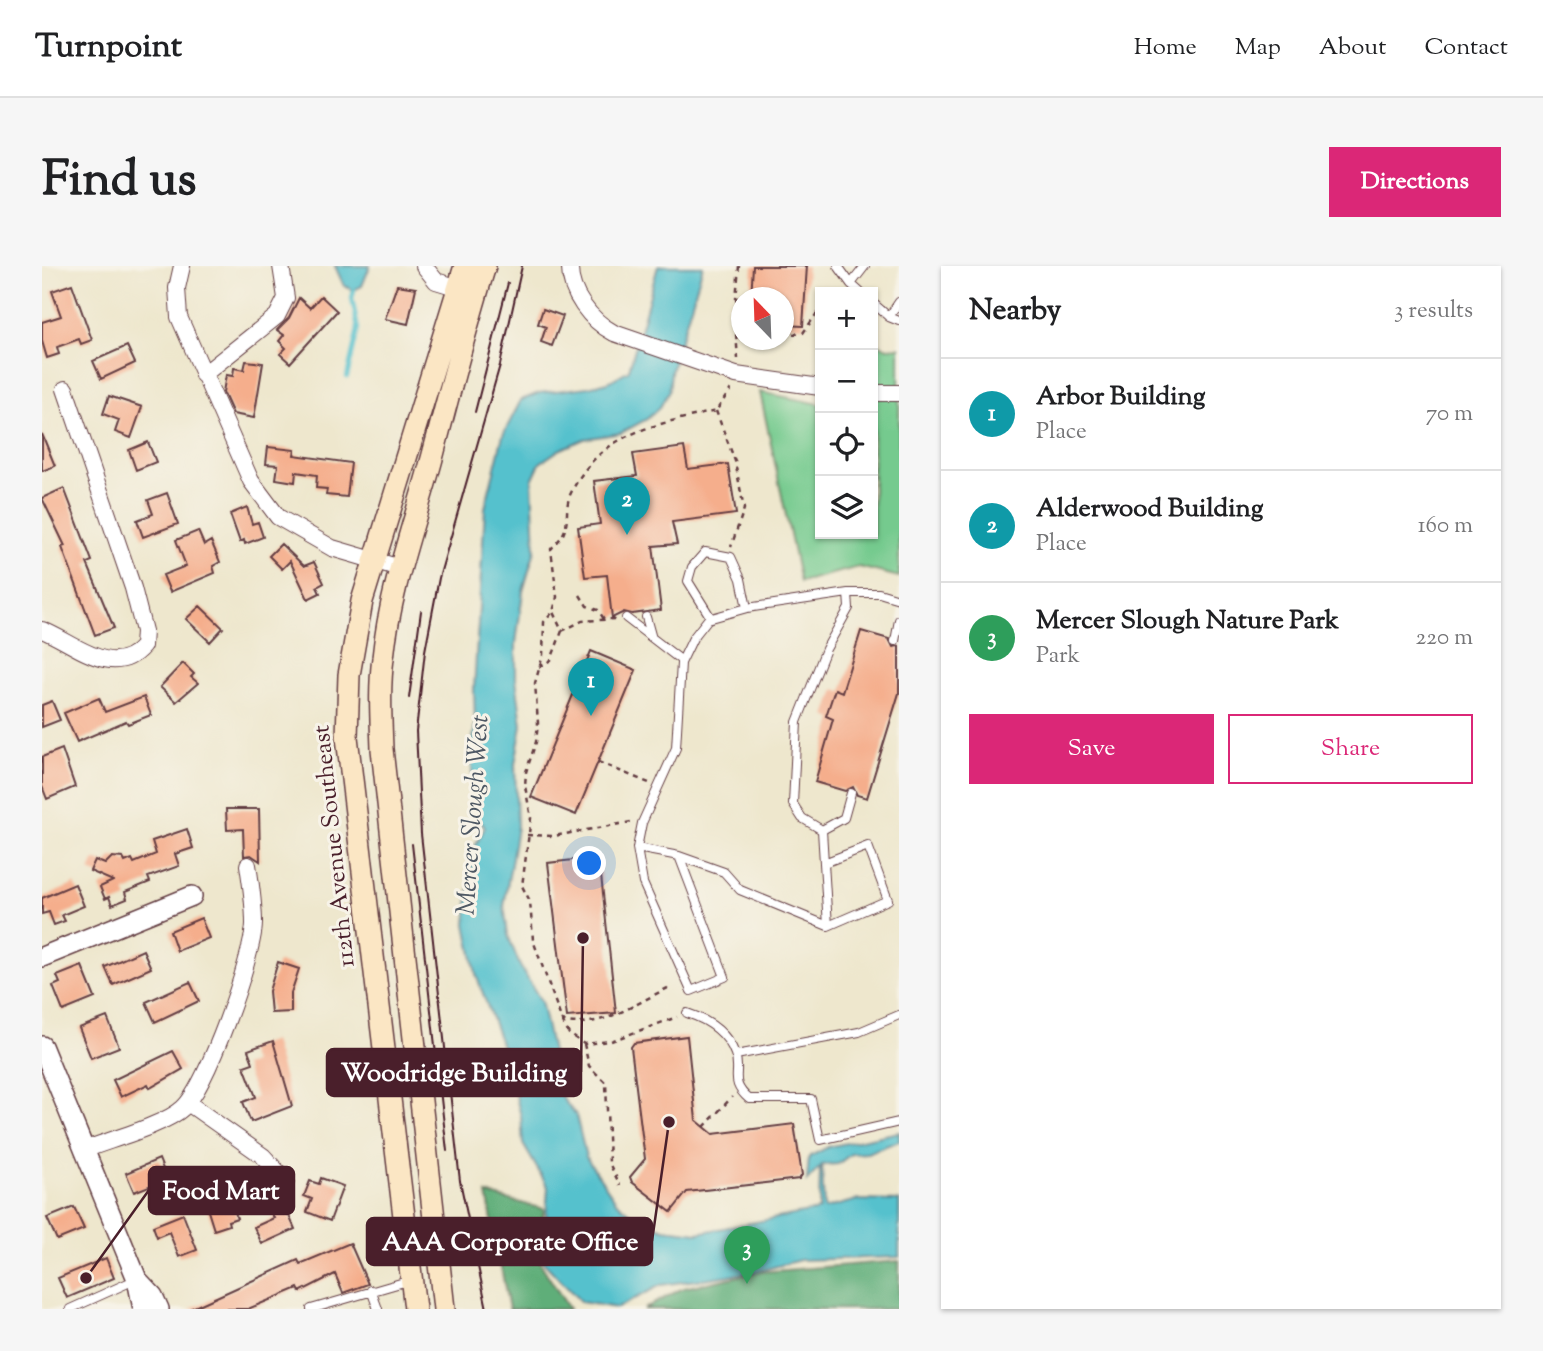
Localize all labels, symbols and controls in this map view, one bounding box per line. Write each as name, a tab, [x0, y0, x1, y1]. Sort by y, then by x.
text: Turnpoint	[35, 24, 182, 72]
text: Home	[1134, 31, 1197, 65]
text: Map	[1235, 31, 1281, 65]
text: About	[1319, 31, 1386, 65]
text: Contact	[1424, 31, 1508, 65]
text: Find us	[42, 147, 196, 217]
button: Directions	[1329, 147, 1501, 217]
north arrow	[731, 287, 794, 350]
map controls	[815, 287, 878, 539]
button: +	[815, 287, 878, 350]
text: Nearby	[969, 290, 1061, 333]
text: 3 results	[1394, 295, 1473, 328]
button: −	[815, 350, 878, 413]
text: Arbor Building	[1036, 379, 1205, 416]
text: 1	[988, 398, 996, 431]
text: 70 m	[1426, 398, 1473, 431]
button: locate	[815, 413, 878, 476]
text: Place	[1036, 416, 1087, 449]
button: layers	[815, 476, 878, 539]
pin: 2	[604, 477, 650, 535]
text: Alderwood Building	[1036, 491, 1263, 528]
text: 2	[987, 510, 997, 543]
text: 160 m	[1418, 510, 1473, 543]
text: Place	[1036, 528, 1087, 561]
text: Mercer Slough Nature Park	[1036, 603, 1339, 640]
text: 3	[987, 622, 997, 655]
text: 220 m	[1415, 622, 1473, 655]
text: Park	[1036, 640, 1080, 673]
pin: 1	[568, 658, 614, 716]
water label: Mercer Slough West	[449, 713, 499, 916]
button: Save	[969, 714, 1214, 784]
button: Share	[1228, 714, 1473, 784]
street label: 112th Avenue Southeast	[305, 723, 365, 969]
your location	[572, 846, 606, 880]
callout: Woodridge Building	[327, 1049, 581, 1096]
text: Woodridge Building	[341, 1056, 568, 1093]
callout: Food Mart	[149, 1167, 294, 1214]
text: Food Mart	[163, 1174, 280, 1211]
callout: AAA Corporate Office	[367, 1218, 652, 1265]
text: AAA Corporate Office	[382, 1225, 638, 1262]
pin: 3	[724, 1226, 770, 1284]

